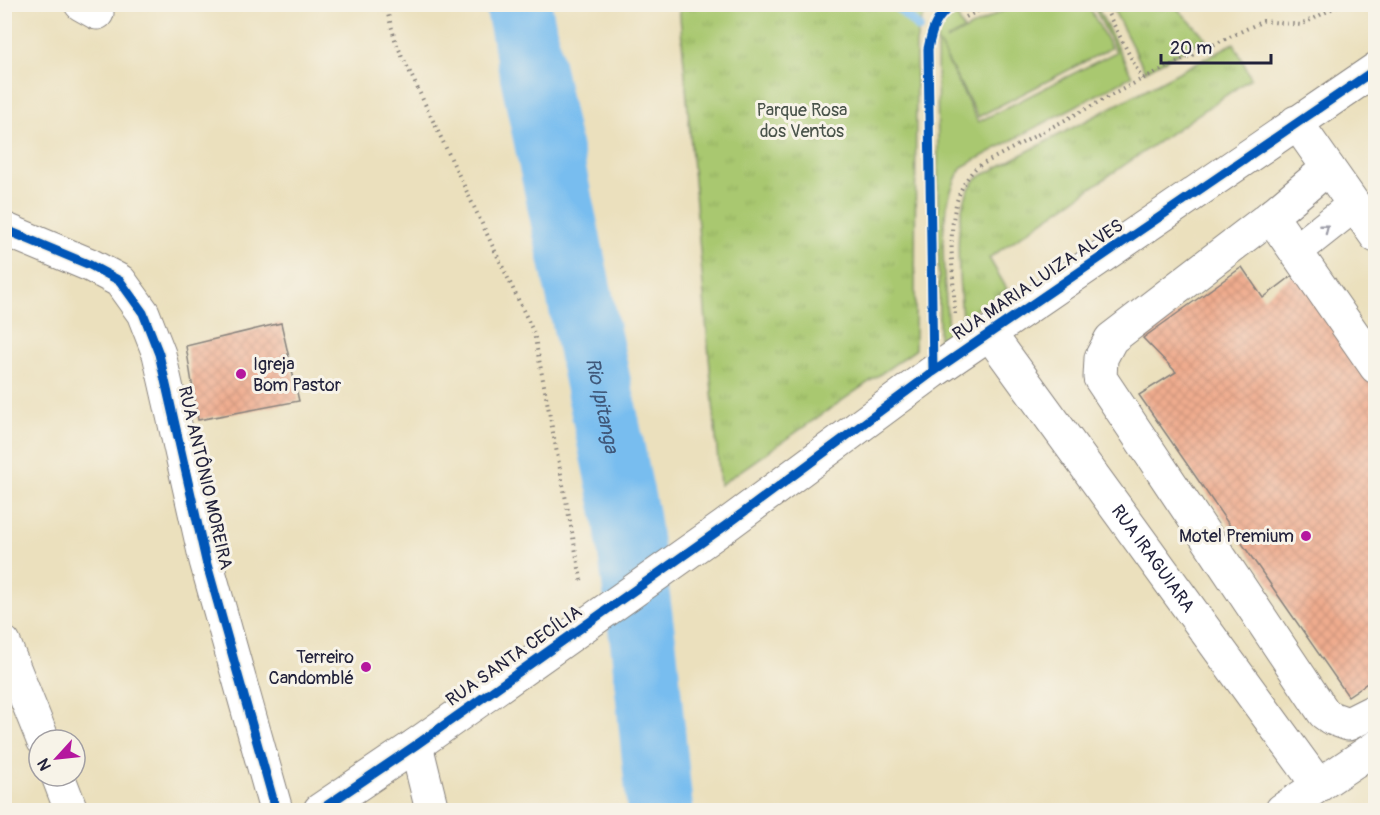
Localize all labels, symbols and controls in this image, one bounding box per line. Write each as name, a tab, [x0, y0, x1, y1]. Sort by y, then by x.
scale bar	[1161, 27, 1270, 65]
text: 20 m	[1170, 37, 1212, 60]
park label: Parque Rosa dos Ventos	[757, 99, 847, 143]
street label: RUA MARIA LUIZA ALVES	[948, 214, 1128, 346]
one-way arrow	[1318, 224, 1329, 235]
place label: Igreja Bom Pastor	[253, 353, 342, 397]
water label: Rio Ipitanga	[580, 355, 625, 457]
marker: Igreja Bom Pastor	[234, 367, 248, 381]
street label: RUA ANTÔNIO MOREIRA	[173, 384, 237, 572]
street label: RUA IRAGUIARA	[1106, 500, 1200, 617]
place label: Motel Premium	[1179, 525, 1294, 548]
marker: Motel Premium	[1299, 529, 1313, 543]
street label: RUA SANTA CECÍLIA	[442, 600, 587, 712]
place label: Terreiro Candomblé	[269, 646, 354, 690]
marker: Terreiro Candomblé	[359, 660, 373, 674]
north arrow	[27, 728, 87, 788]
text: N	[33, 755, 56, 774]

